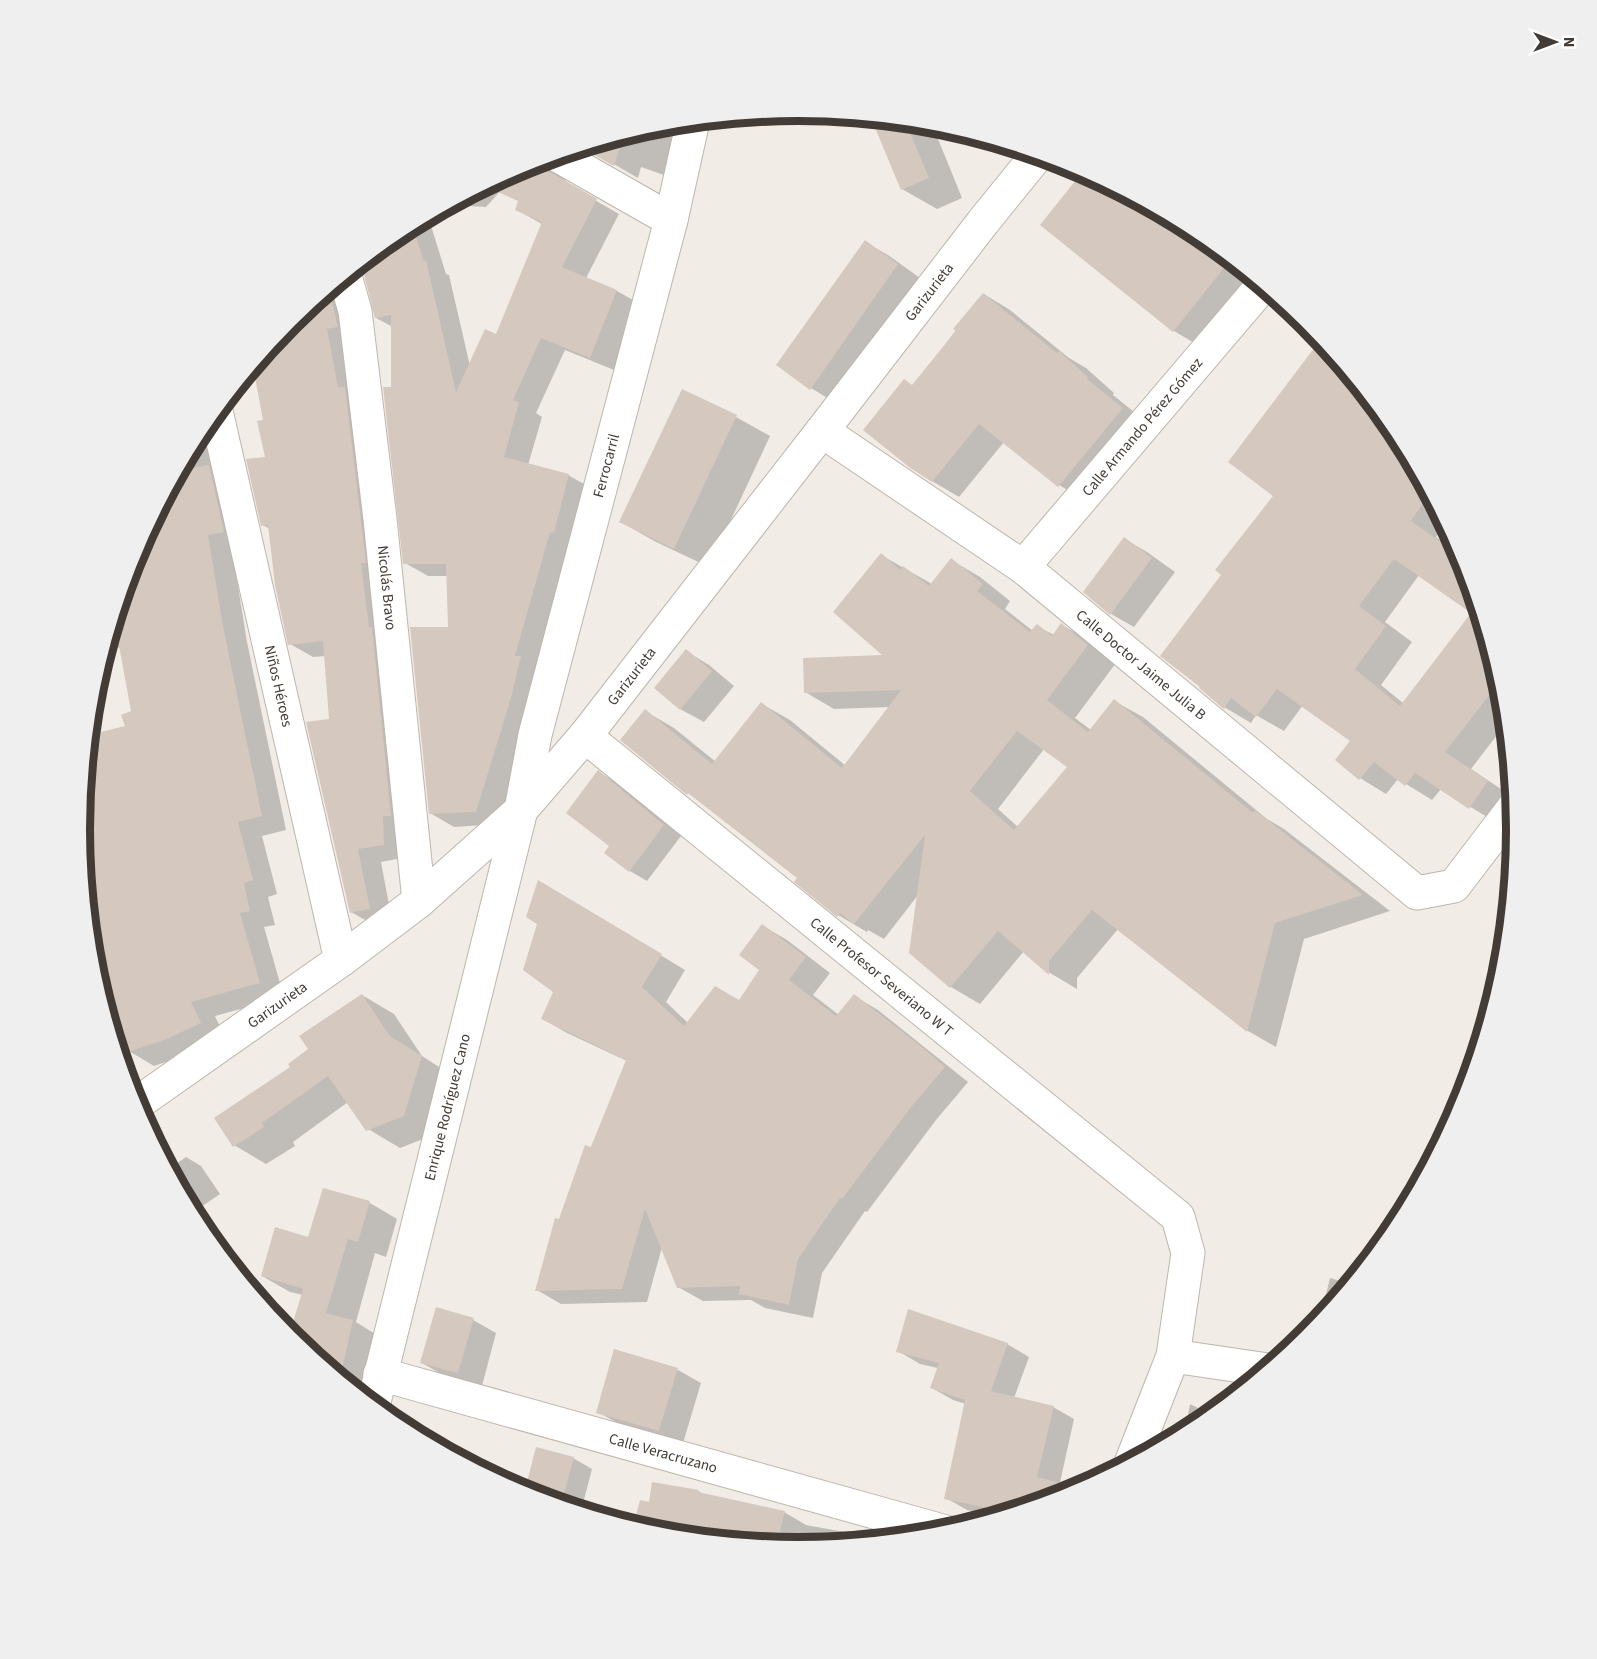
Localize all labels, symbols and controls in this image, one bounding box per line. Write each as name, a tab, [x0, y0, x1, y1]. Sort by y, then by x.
north arrow	[1525, 12, 1585, 72]
text: N	[1558, 37, 1580, 47]
street label: Garizurieta	[900, 259, 959, 326]
street label: Calle Armando Pérez Gómez	[1077, 353, 1208, 501]
street label: Ferrocarril	[588, 431, 625, 500]
street label: Nicolás Bravo	[372, 544, 401, 631]
street label: Calle Doctor Jaime Julia B	[1071, 605, 1211, 725]
street label: Niños Héroes	[259, 643, 298, 729]
street label: Garizurieta	[603, 643, 661, 710]
street label: Calle Profesor Severiano W T	[805, 913, 957, 1042]
street label: Garizurieta	[243, 977, 312, 1034]
street label: Enrique Rodríguez Cano	[419, 1031, 476, 1183]
street label: Calle Veracruzano	[606, 1428, 720, 1479]

